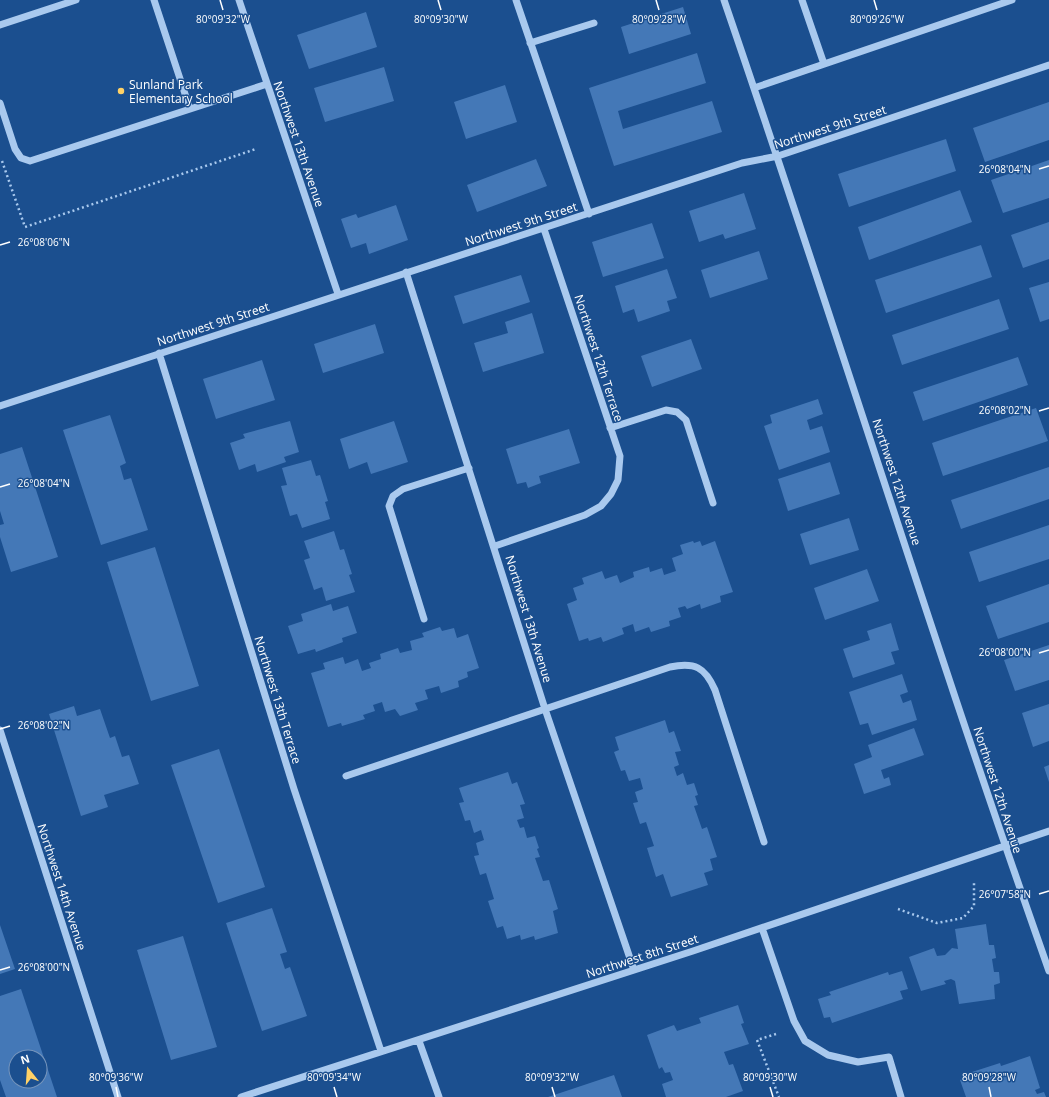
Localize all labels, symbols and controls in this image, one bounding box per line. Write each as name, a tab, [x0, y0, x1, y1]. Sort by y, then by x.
text: 80°09'32"W	[196, 12, 251, 26]
text: 80°09'30"W	[414, 12, 469, 26]
text: 80°09'28"W	[632, 12, 687, 26]
text: 80°09'26"W	[850, 12, 905, 26]
place label: Sunland Park Elementary School	[129, 76, 233, 107]
street label: Northwest 13th Avenue	[269, 79, 329, 210]
marker: Sunland Park Elementary School	[116, 86, 126, 96]
street label: Northwest 9th Street	[772, 101, 888, 153]
text: 26°08'04"N	[979, 162, 1031, 176]
street label: Northwest 9th Street	[463, 198, 579, 250]
text: 26°08'06"N	[18, 235, 70, 249]
street label: Northwest 12th Terrace	[570, 292, 628, 424]
street label: Northwest 9th Street	[155, 298, 271, 350]
text: 26°08'02"N	[979, 403, 1031, 417]
street label: Northwest 12th Avenue	[868, 417, 926, 548]
text: 26°08'04"N	[18, 476, 70, 490]
street label: Northwest 13th Avenue	[502, 553, 557, 685]
street label: Northwest 13th Terrace	[250, 634, 306, 766]
text: 26°08'00"N	[979, 645, 1031, 659]
text: 26°08'02"N	[18, 718, 70, 732]
street label: Northwest 12th Avenue	[969, 725, 1027, 856]
street label: Northwest 14th Avenue	[33, 822, 91, 953]
text: 26°07'58"N	[979, 887, 1031, 901]
street label: Northwest 8th Street	[584, 930, 700, 982]
text: 26°08'00"N	[18, 960, 70, 974]
north arrow	[8, 1049, 48, 1089]
text: N	[18, 1050, 31, 1067]
text: 80°09'36"W	[89, 1070, 144, 1084]
text: 80°09'34"W	[307, 1070, 362, 1084]
text: 80°09'32"W	[525, 1070, 580, 1084]
text: 80°09'30"W	[743, 1070, 798, 1084]
text: 80°09'28"W	[962, 1070, 1017, 1084]

